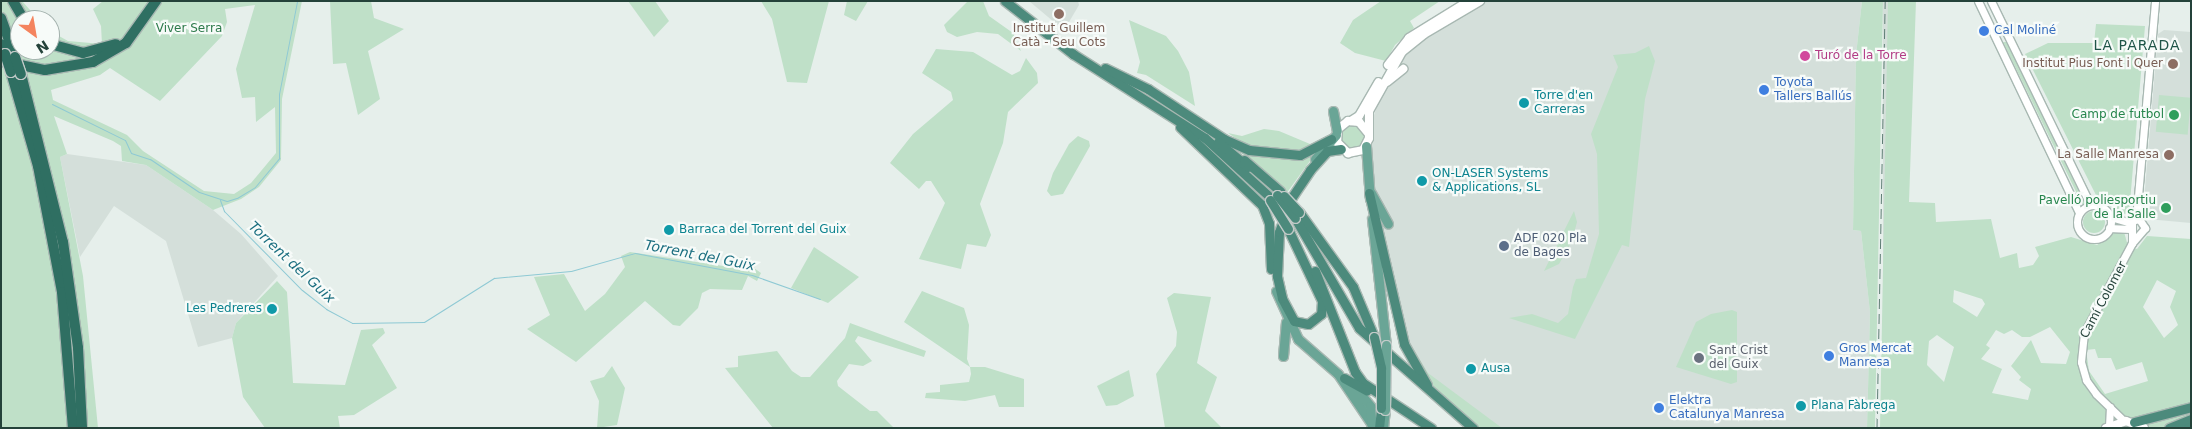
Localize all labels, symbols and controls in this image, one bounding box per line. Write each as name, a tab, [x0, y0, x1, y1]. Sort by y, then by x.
marker: Institut Guillem Catà - Seu Cots	[1053, 8, 1065, 20]
north arrow	[10, 10, 60, 60]
park label: Viver Serra	[156, 22, 222, 36]
place label: Institut Guillem Catà - Seu Cots	[1013, 22, 1105, 50]
place label: Cal Moliné	[1994, 24, 2056, 38]
marker: Cal Moliné	[1978, 25, 1990, 37]
text: N	[33, 37, 52, 57]
district label: LA PARADA	[2092, 37, 2182, 53]
place label: Turó de la Torre	[1815, 49, 1907, 63]
marker: Turó de la Torre	[1799, 50, 1811, 62]
place label: Institut Pius Font i Quer	[2022, 57, 2163, 71]
marker: Institut Pius Font i Quer	[2167, 58, 2179, 70]
place label: Toyota Tallers Ballús	[1774, 76, 1852, 104]
marker: Toyota Tallers Ballús	[1758, 84, 1770, 96]
place label: Torre d'en Carreras	[1534, 89, 1593, 117]
marker: Torre d'en Carreras	[1518, 97, 1530, 109]
place label: Camp de futbol	[2072, 108, 2164, 122]
marker: Camp de futbol	[2168, 109, 2180, 121]
place label: La Salle Manresa	[2057, 148, 2159, 162]
marker: La Salle Manresa	[2163, 149, 2175, 161]
place label: ON-LASER Systems & Applications, SL	[1432, 167, 1548, 195]
marker: ON-LASER Systems & Applications, SL	[1416, 175, 1428, 187]
place label: Pavelló poliesportiu de la Salle	[2039, 194, 2156, 222]
marker: Pavelló poliesportiu de la Salle	[2160, 202, 2172, 214]
water label: Torrent del Guix	[245, 218, 339, 306]
place label: Barraca del Torrent del Guix	[679, 223, 847, 237]
marker: Barraca del Torrent del Guix	[663, 224, 675, 236]
place label: ADF 020 Pla de Bages	[1514, 232, 1587, 260]
water label: Torrent del Guix	[643, 236, 757, 274]
marker: ADF 020 Pla de Bages	[1498, 240, 1510, 252]
street label: Camí Colomer	[2078, 259, 2130, 341]
place label: Les Pedreres	[186, 302, 262, 316]
marker: Les Pedreres	[266, 303, 278, 315]
place label: Gros Mercat Manresa	[1839, 342, 1911, 370]
place label: Sant Crist del Guix	[1709, 344, 1768, 372]
marker: Gros Mercat Manresa	[1823, 350, 1835, 362]
marker: Sant Crist del Guix	[1693, 352, 1705, 364]
place label: Ausa	[1481, 362, 1510, 376]
marker: Ausa	[1465, 363, 1477, 375]
place label: Elektra Catalunya Manresa	[1669, 394, 1785, 422]
place label: Plana Fàbrega	[1811, 399, 1895, 413]
marker: Plana Fàbrega	[1795, 400, 1807, 412]
marker: Elektra Catalunya Manresa	[1653, 402, 1665, 414]

